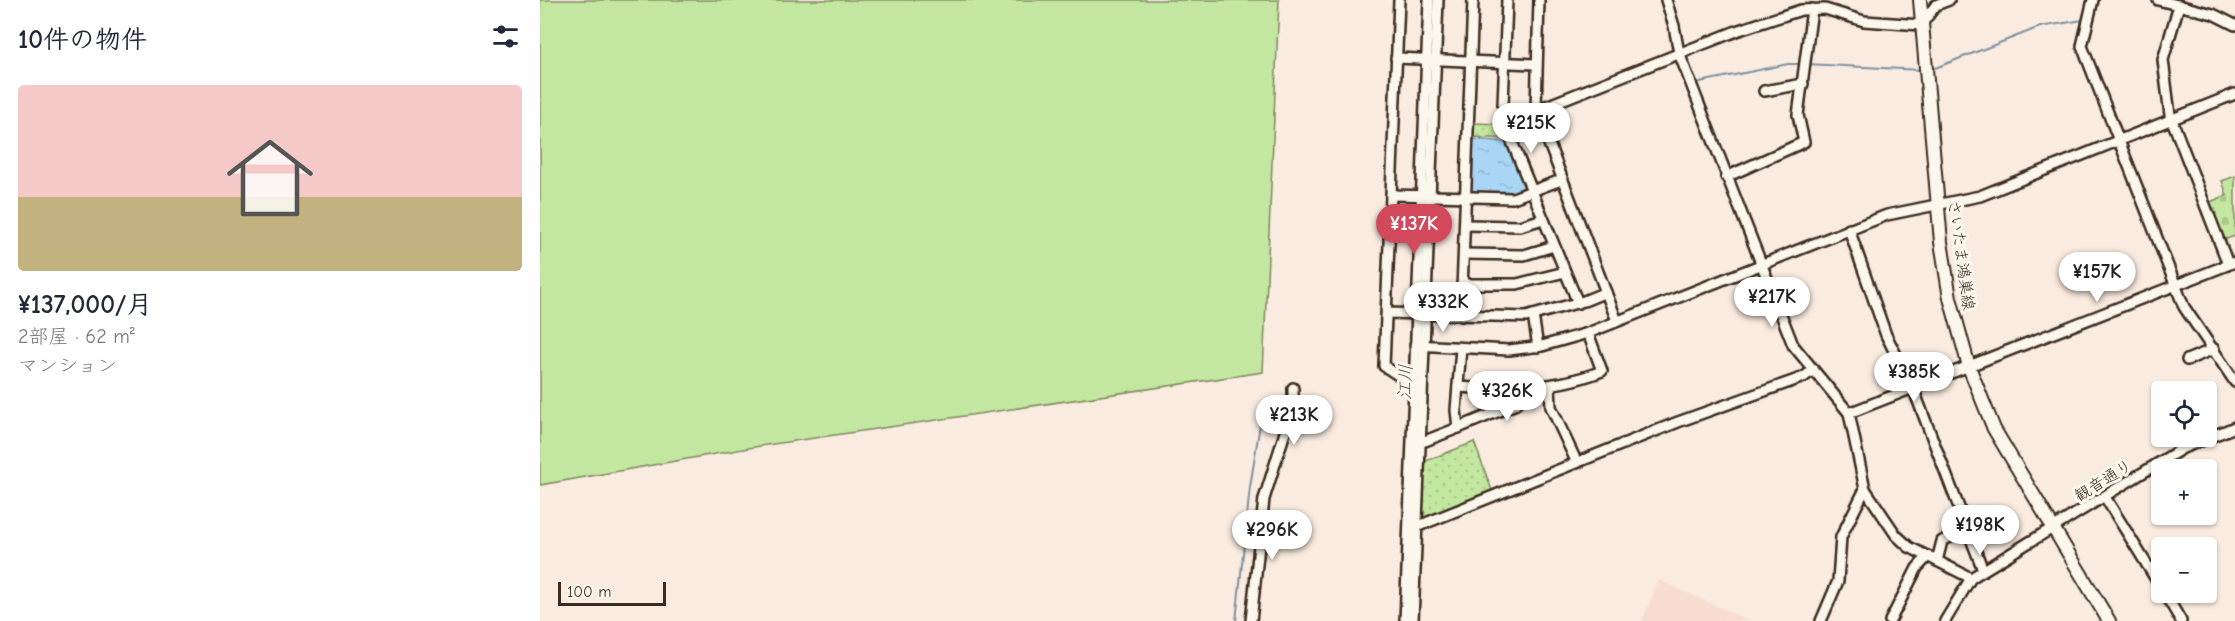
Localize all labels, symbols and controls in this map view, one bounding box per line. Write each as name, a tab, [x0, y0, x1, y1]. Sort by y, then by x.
icon: filters	[489, 20, 522, 53]
text: 10件の物件	[18, 25, 147, 55]
pin: ¥215K	[1489, 103, 1573, 154]
text: ¥215K	[1506, 111, 1556, 134]
icon: home	[216, 124, 324, 232]
street label: さいたま鴻巣線	[1944, 199, 1978, 312]
pin: ¥137K	[1372, 204, 1456, 255]
text: ¥137K	[1390, 212, 1438, 235]
pin: ¥157K	[2055, 252, 2139, 303]
text: ¥157K	[2073, 260, 2121, 283]
pin: ¥217K	[1730, 277, 1814, 328]
pin: ¥332K	[1401, 282, 1485, 333]
text: ¥217K	[1748, 285, 1796, 308]
text: ¥137,000/月	[18, 290, 153, 320]
text: ¥332K	[1418, 290, 1468, 313]
text: 2部屋 · 62 m²	[18, 325, 135, 348]
pin: ¥385K	[1872, 352, 1956, 403]
text: マンション	[18, 354, 117, 377]
text: ¥385K	[1888, 360, 1940, 383]
water label: 江川	[1394, 364, 1417, 400]
pin: ¥326K	[1465, 371, 1549, 422]
text: ¥326K	[1481, 379, 1533, 402]
map controls	[2151, 381, 2217, 603]
button: locate	[2151, 381, 2217, 447]
pin: ¥213K	[1252, 395, 1336, 446]
text: ¥213K	[1270, 403, 1318, 426]
street label: 観音通り	[2072, 456, 2135, 505]
button: +	[2151, 459, 2217, 525]
pin: ¥198K	[1938, 505, 2022, 556]
pin: ¥296K	[1230, 510, 1314, 561]
text: ¥198K	[1955, 513, 2005, 536]
text: ¥296K	[1246, 518, 1298, 541]
button: −	[2151, 537, 2217, 603]
scale bar	[558, 579, 666, 606]
text: 100 m	[567, 583, 611, 601]

